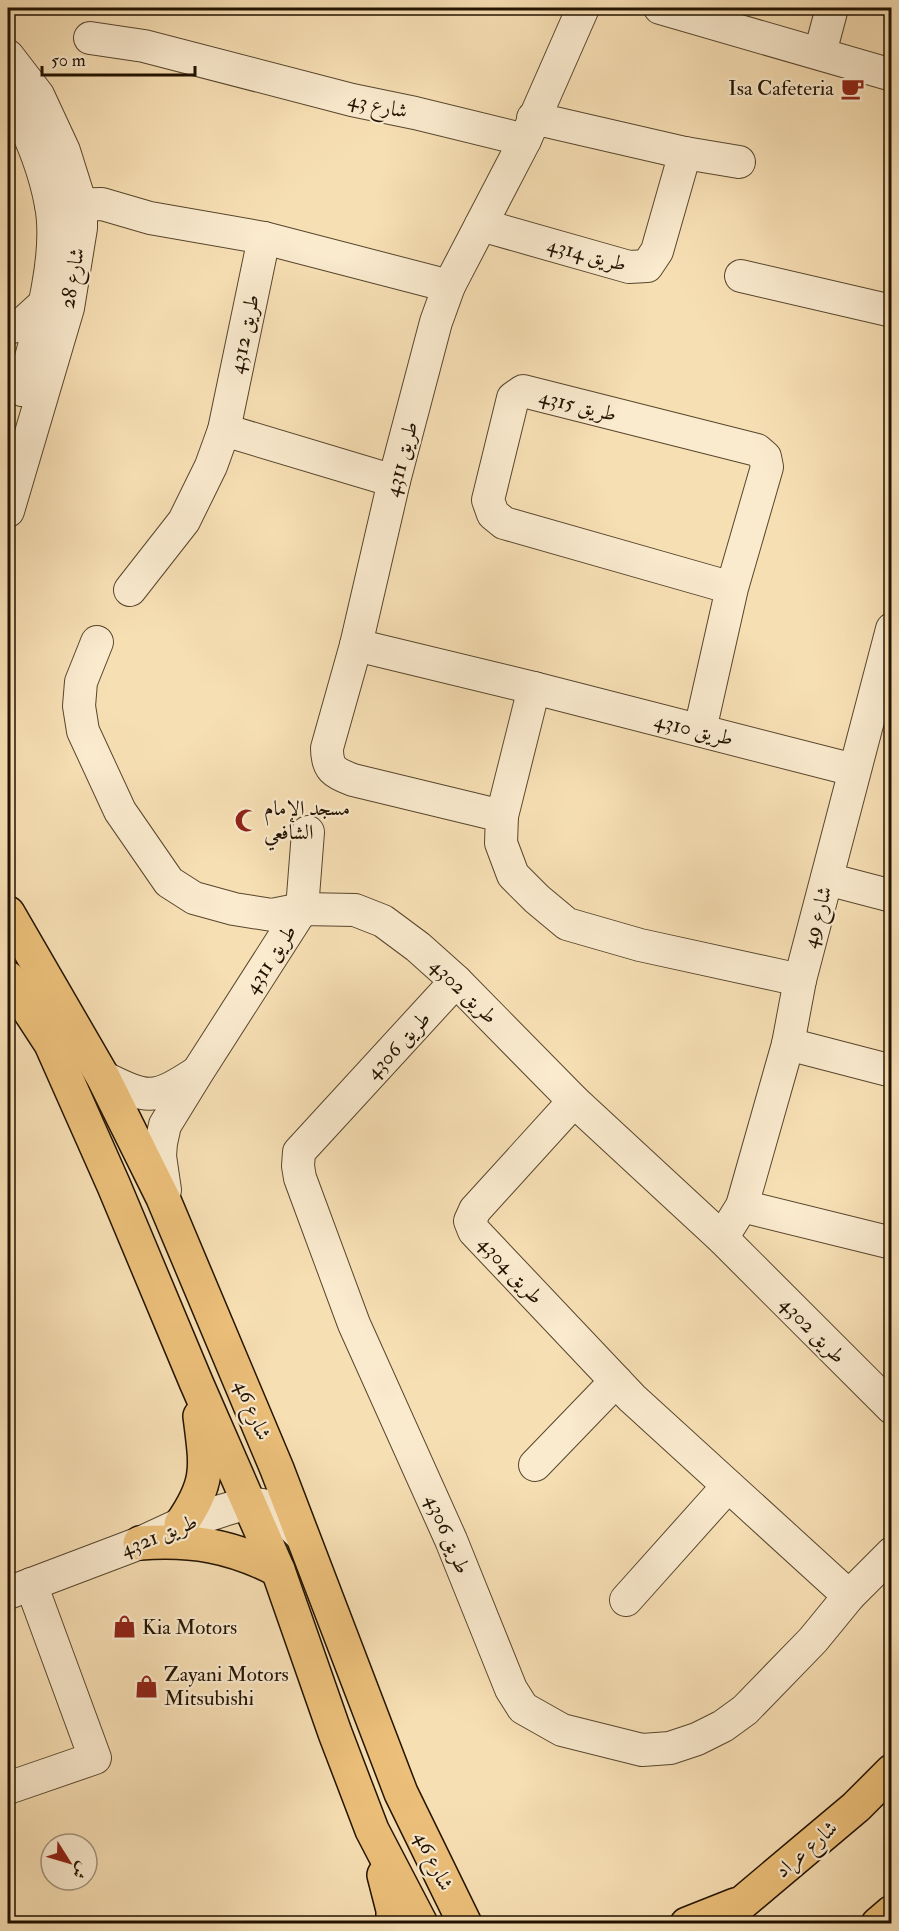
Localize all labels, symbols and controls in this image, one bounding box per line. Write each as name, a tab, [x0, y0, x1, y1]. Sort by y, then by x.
scale bar	[42, 39, 195, 77]
text: 50 m	[51, 49, 86, 72]
place label: Isa Cafeteria	[728, 75, 834, 102]
cafe icon: Isa Cafeteria	[839, 75, 865, 101]
street label: شارع 43	[345, 86, 410, 129]
street label: طريق 4314	[544, 231, 630, 278]
street label: شارع 28	[54, 246, 95, 311]
street label: طريق 4312	[223, 292, 266, 376]
street label: طريق 4315	[536, 383, 619, 428]
street label: طريق 4311	[378, 418, 425, 500]
street label: طريق 4310	[652, 707, 736, 752]
place label: مسجد الإمام الشافعي	[264, 795, 350, 851]
mosque icon: مسجد الإمام الشافعي	[233, 807, 259, 833]
street label: شارع 49	[796, 883, 843, 952]
street label: طريق 4311	[238, 920, 303, 999]
street label: طريق 4302	[424, 953, 503, 1030]
street label: طريق 4306	[360, 1006, 437, 1085]
street label: طريق 4304	[472, 1230, 549, 1310]
street label: طريق 4302	[774, 1291, 851, 1370]
street label: شارع 46	[224, 1376, 277, 1446]
street label: طريق 4306	[419, 1490, 476, 1578]
street label: طريق 4321	[117, 1508, 202, 1563]
shop icon: Kia Motors	[111, 1614, 137, 1640]
place label: Kia Motors	[142, 1614, 237, 1641]
place label: Zayani Motors Mitsubishi	[164, 1661, 289, 1712]
shop icon: Zayani Motors Mitsubishi	[133, 1673, 159, 1699]
street label: شارع عراد	[769, 1815, 846, 1887]
street label: شارع 46	[404, 1827, 459, 1897]
north arrow	[39, 1832, 99, 1892]
text: ش	[67, 1858, 93, 1883]

